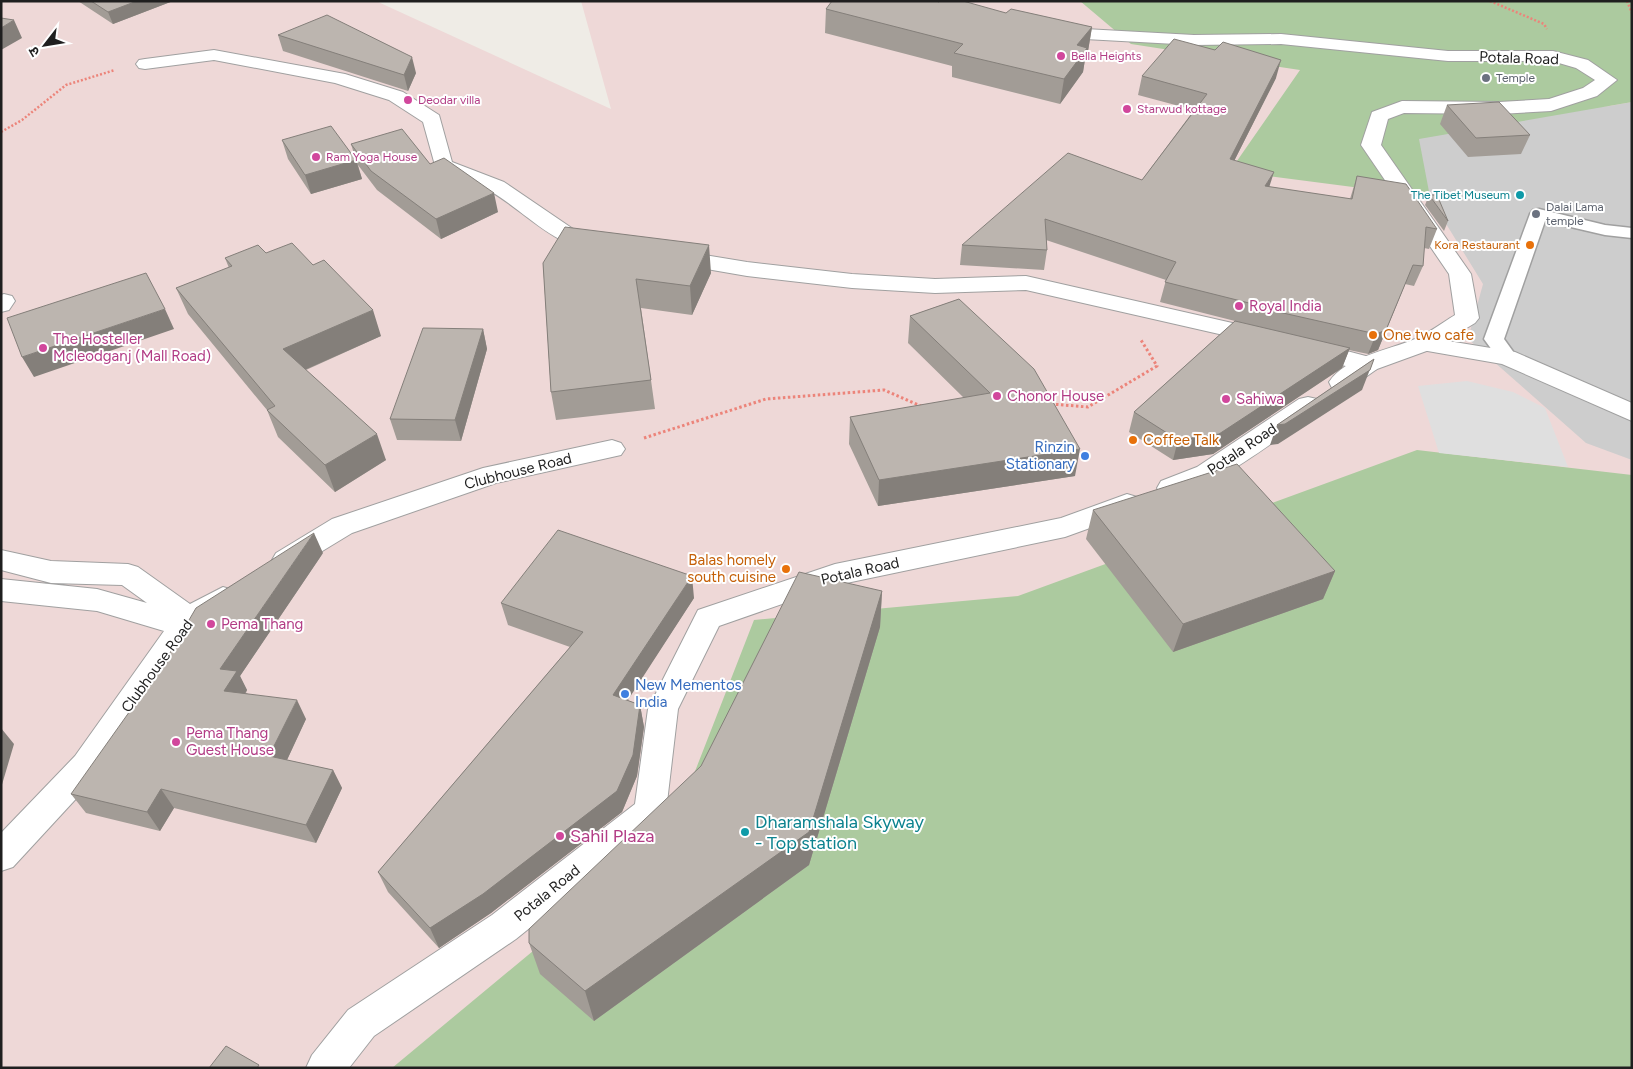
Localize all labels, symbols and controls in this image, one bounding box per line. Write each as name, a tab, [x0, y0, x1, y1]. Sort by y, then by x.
north arrow	[20, 20, 70, 70]
text: उ	[24, 43, 44, 59]
street label: Potala Road	[1479, 48, 1559, 68]
place label: Bella Heights	[1071, 49, 1142, 63]
marker: Bella Heights	[1055, 50, 1067, 62]
place label: Temple	[1496, 71, 1535, 85]
marker: Temple	[1480, 72, 1492, 84]
place label: Deodar villa	[418, 93, 480, 107]
marker: Deodar villa	[402, 94, 414, 106]
place label: Starwud kottage	[1137, 102, 1227, 116]
marker: Starwud kottage	[1121, 103, 1133, 115]
place label: Ram Yoga House	[326, 150, 418, 164]
marker: Ram Yoga House	[310, 151, 322, 163]
place label: The Tibet Museum	[1411, 188, 1510, 202]
marker: The Tibet Museum	[1514, 189, 1526, 201]
place label: Dalai Lama temple	[1546, 200, 1604, 228]
marker: Dalai Lama temple	[1530, 208, 1542, 220]
place label: Kora Restaurant	[1434, 238, 1520, 252]
marker: Kora Restaurant	[1524, 239, 1536, 251]
place label: Royal India	[1249, 297, 1322, 315]
marker: Royal India	[1233, 300, 1245, 312]
place label: One two cafe	[1383, 326, 1474, 344]
marker: One two cafe	[1367, 329, 1379, 341]
place label: The Hosteller Mcleodganj (Mall Road)	[53, 330, 211, 365]
marker: The Hosteller Mcleodganj (Mall Road)	[37, 342, 49, 354]
place label: Chonor House	[1007, 387, 1104, 405]
marker: Chonor House	[991, 390, 1003, 402]
place label: Sahiwa	[1236, 390, 1284, 408]
marker: Sahiwa	[1220, 393, 1232, 405]
street label: Potala Road	[1204, 419, 1280, 479]
place label: Coffee Talk	[1143, 431, 1220, 449]
marker: Coffee Talk	[1127, 434, 1139, 446]
place label: Rinzin Stationary	[1006, 438, 1075, 473]
street label: Clubhouse Road	[462, 449, 574, 493]
marker: Rinzin Stationary	[1079, 450, 1091, 462]
place label: Balas homely south cuisine	[687, 551, 776, 586]
street label: Potala Road	[819, 553, 901, 589]
marker: Balas homely south cuisine	[780, 563, 792, 575]
place label: Pema Thang	[221, 615, 303, 633]
street label: Clubhouse Road	[117, 616, 197, 716]
marker: Pema Thang	[205, 618, 217, 630]
place label: New Mementos India	[635, 676, 742, 711]
marker: New Mementos India	[619, 688, 631, 700]
place label: Pema Thang Guest House	[186, 724, 274, 759]
marker: Pema Thang Guest House	[170, 736, 182, 748]
place label: Dharamshala Skyway - Top station	[755, 811, 925, 854]
place label: Sahil Plaza	[570, 825, 654, 847]
marker: Dharamshala Skyway - Top station	[739, 826, 751, 838]
marker: Sahil Plaza	[554, 830, 566, 842]
street label: Potala Road	[510, 861, 584, 925]

